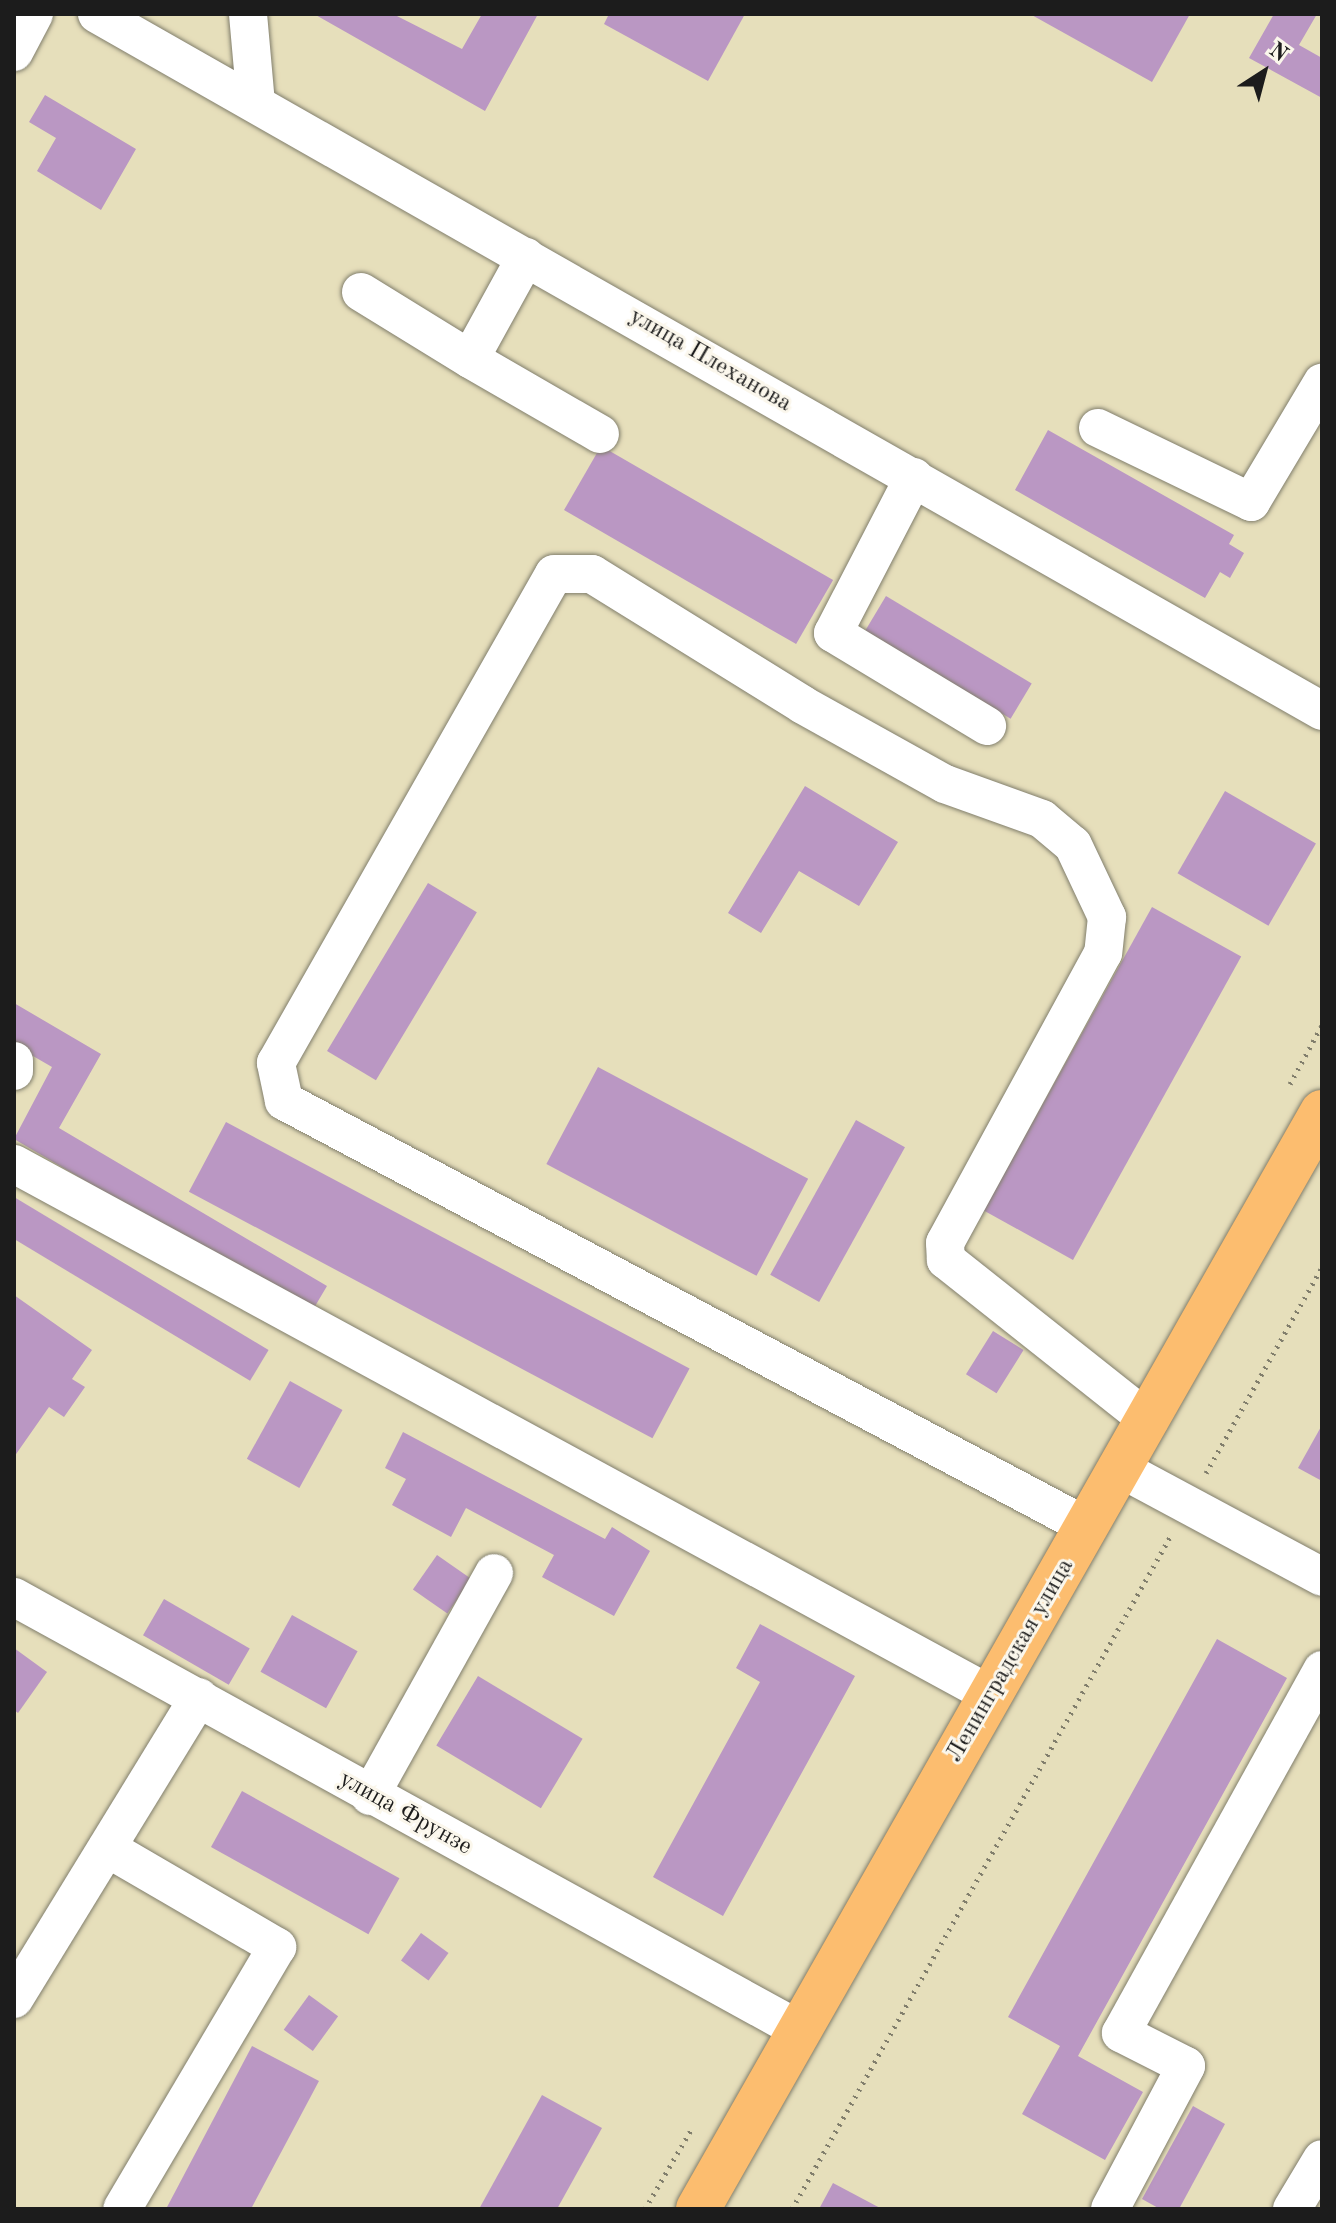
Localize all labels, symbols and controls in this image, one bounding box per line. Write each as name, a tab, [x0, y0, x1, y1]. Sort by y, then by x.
north arrow	[1224, 32, 1304, 112]
text: N	[1265, 39, 1291, 66]
street label: улица Плеханова	[624, 303, 796, 419]
street label: Ленинградская улица	[941, 1554, 1081, 1768]
street label: улица Фрунзе	[334, 1766, 476, 1862]

